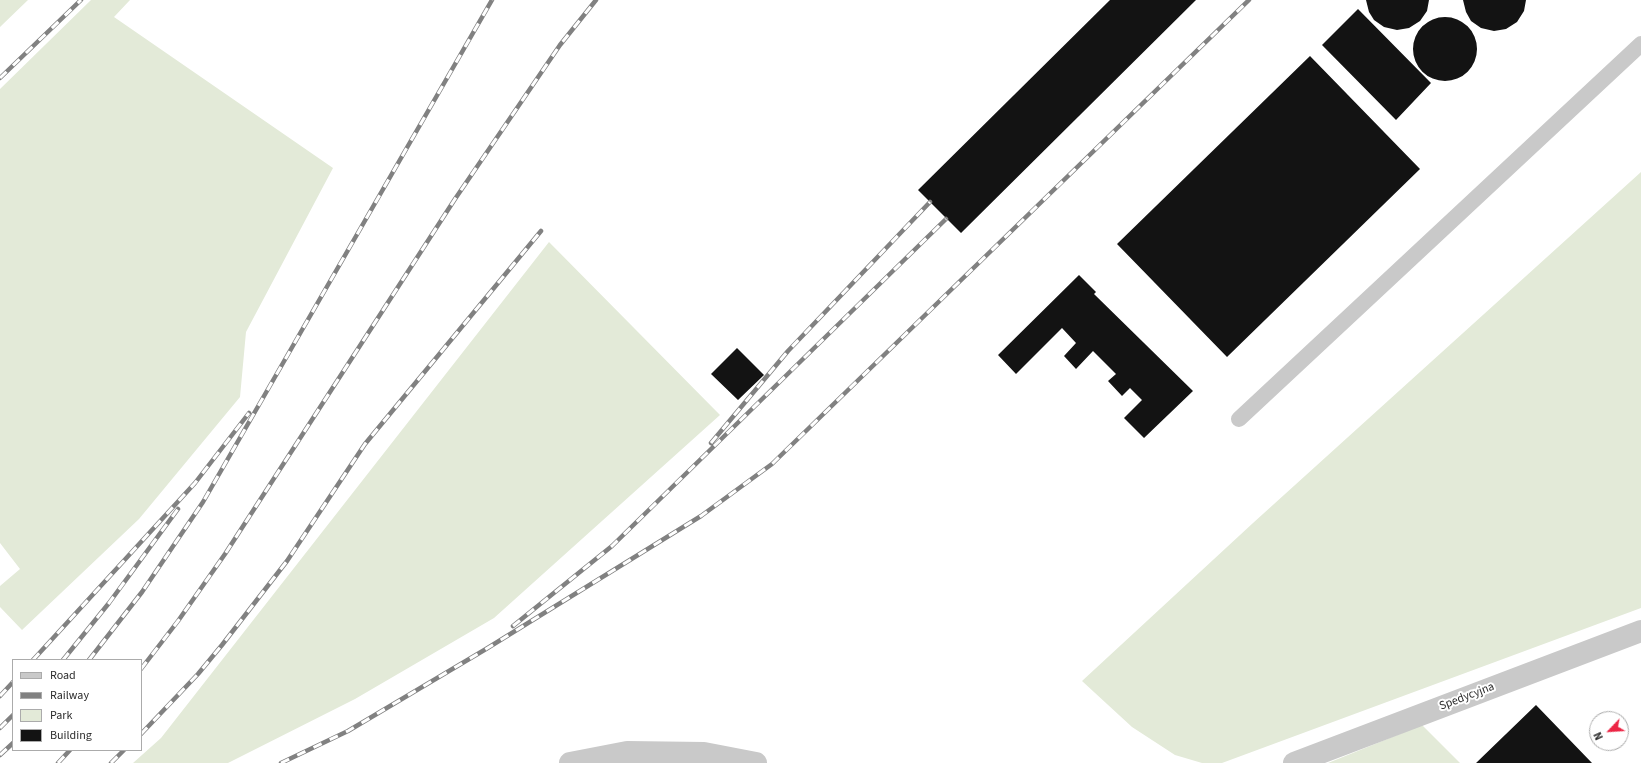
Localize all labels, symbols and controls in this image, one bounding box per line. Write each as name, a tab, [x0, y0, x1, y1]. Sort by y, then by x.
legend	[12, 659, 142, 751]
text: Road	[50, 667, 76, 684]
street label: Spedycyjna	[1437, 680, 1497, 714]
text: Railway	[50, 687, 89, 704]
text: Park	[50, 707, 72, 724]
north arrow	[1589, 711, 1629, 751]
text: Building	[50, 727, 92, 744]
text: N	[1590, 729, 1607, 742]

